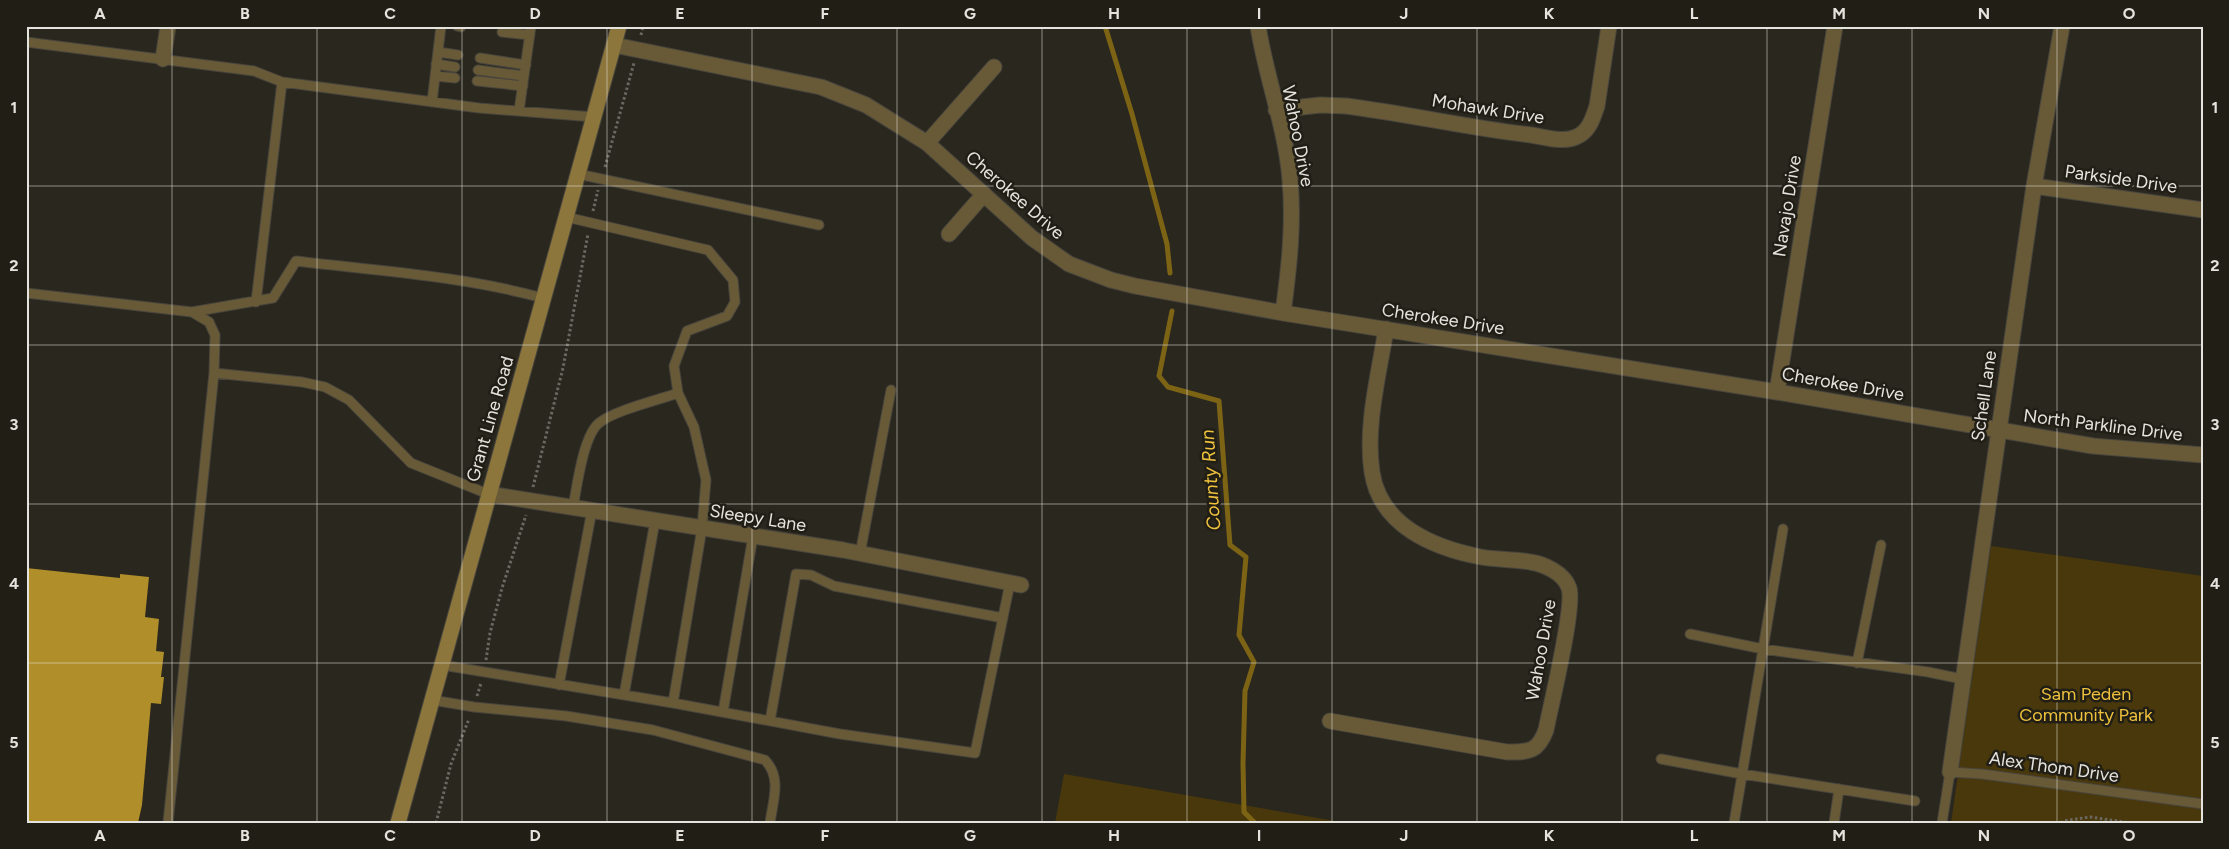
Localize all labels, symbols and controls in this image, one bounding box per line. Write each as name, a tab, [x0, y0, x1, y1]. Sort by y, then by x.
text: A	[94, 4, 106, 23]
text: B	[240, 4, 250, 23]
text: C	[384, 4, 396, 23]
text: D	[529, 4, 541, 23]
text: E	[675, 4, 685, 23]
text: F	[821, 4, 830, 23]
text: G	[964, 4, 976, 23]
text: H	[1108, 4, 1120, 23]
text: I	[1257, 4, 1261, 23]
text: J	[1400, 4, 1408, 23]
text: K	[1544, 4, 1555, 23]
text: L	[1690, 4, 1699, 23]
text: M	[1832, 4, 1846, 23]
text: N	[1978, 4, 1990, 23]
text: O	[2123, 4, 2136, 23]
street label: Wahoo Drive	[1277, 83, 1319, 189]
street label: Mohawk Drive	[1430, 89, 1546, 129]
text: 1	[11, 98, 17, 117]
text: 1	[2212, 98, 2218, 117]
street label: Cherokee Drive	[961, 146, 1069, 244]
street label: Navajo Drive	[1768, 153, 1806, 258]
street label: Parkside Drive	[2063, 160, 2179, 198]
text: 2	[9, 256, 19, 275]
text: 2	[2210, 256, 2220, 275]
street label: Cherokee Drive	[1380, 298, 1506, 340]
street label: Schell Lane	[1967, 349, 2001, 443]
street label: Grant Line Road	[462, 354, 518, 484]
street label: Cherokee Drive	[1780, 362, 1906, 406]
street label: North Parkline Drive	[2022, 404, 2184, 446]
text: 3	[10, 415, 19, 434]
text: 3	[2211, 415, 2220, 434]
water label: County Run	[1195, 428, 1225, 531]
street label: Sleepy Lane	[708, 500, 808, 537]
text: 4	[9, 574, 19, 593]
text: 4	[2210, 574, 2220, 593]
street label: Wahoo Drive	[1521, 597, 1561, 702]
park label: Sam Peden Community Park	[2019, 683, 2153, 726]
text: 5	[9, 733, 19, 752]
text: 5	[2210, 733, 2220, 752]
street label: Alex Thom Drive	[1988, 747, 2120, 787]
text: A	[94, 826, 106, 845]
text: B	[240, 826, 250, 845]
text: C	[384, 826, 396, 845]
text: D	[529, 826, 541, 845]
text: E	[675, 826, 685, 845]
text: F	[821, 826, 830, 845]
text: G	[964, 826, 976, 845]
text: H	[1108, 826, 1120, 845]
text: I	[1257, 826, 1261, 845]
text: J	[1400, 826, 1408, 845]
text: K	[1544, 826, 1555, 845]
text: L	[1690, 826, 1699, 845]
text: M	[1832, 826, 1846, 845]
text: N	[1978, 826, 1990, 845]
text: O	[2123, 826, 2136, 845]

